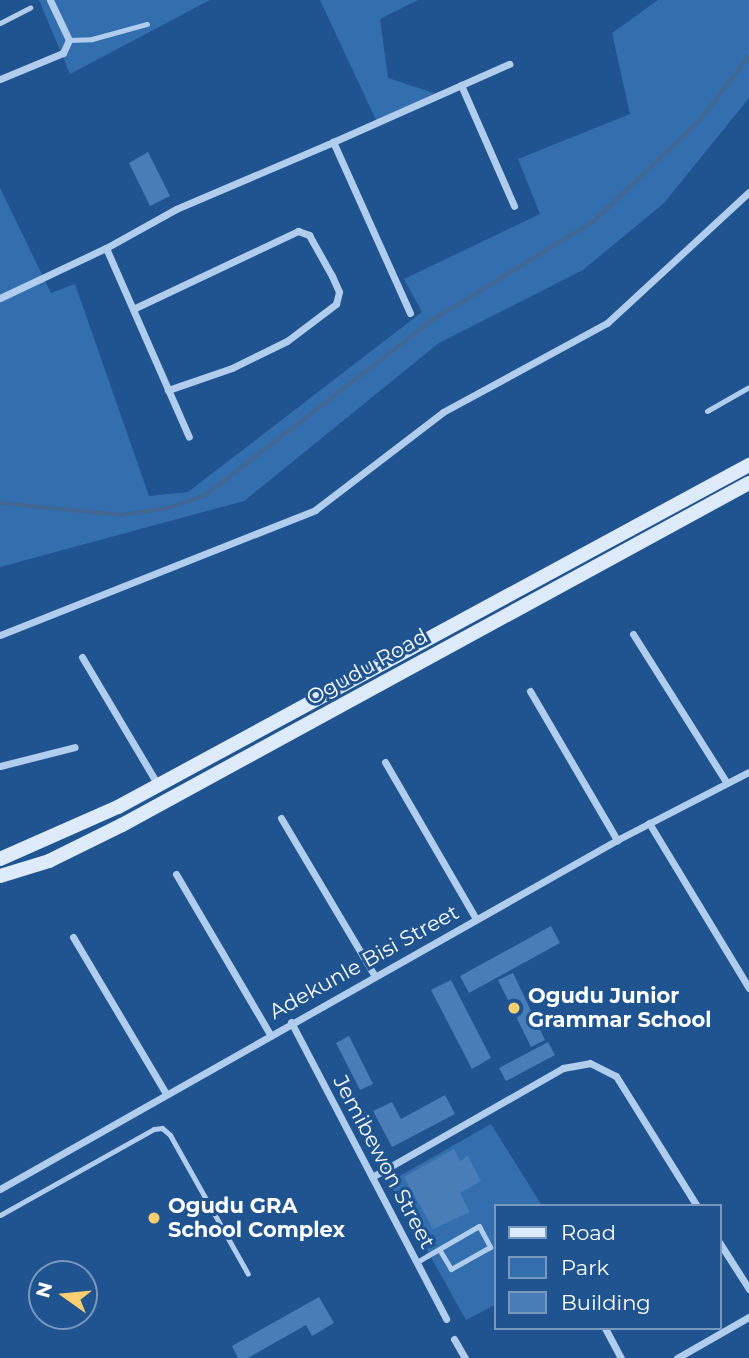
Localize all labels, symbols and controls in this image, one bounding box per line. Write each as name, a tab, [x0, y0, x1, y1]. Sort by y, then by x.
street label: Ogudu Road	[302, 623, 432, 711]
street label: Adekunle Bisi Street	[265, 899, 463, 1025]
place label: Ogudu Junior Grammar School	[528, 983, 712, 1033]
marker: Ogudu Junior Grammar School	[506, 1000, 522, 1016]
street label: Jemibewon Street	[328, 1071, 440, 1253]
place label: Ogudu GRA School Complex	[168, 1193, 345, 1243]
legend	[494, 1204, 721, 1330]
marker: Ogudu GRA School Complex	[146, 1210, 162, 1226]
text: Road	[561, 1220, 616, 1245]
text: Park	[561, 1255, 609, 1280]
north arrow	[28, 1260, 98, 1330]
text: N	[31, 1280, 57, 1300]
text: Building	[561, 1290, 651, 1315]

